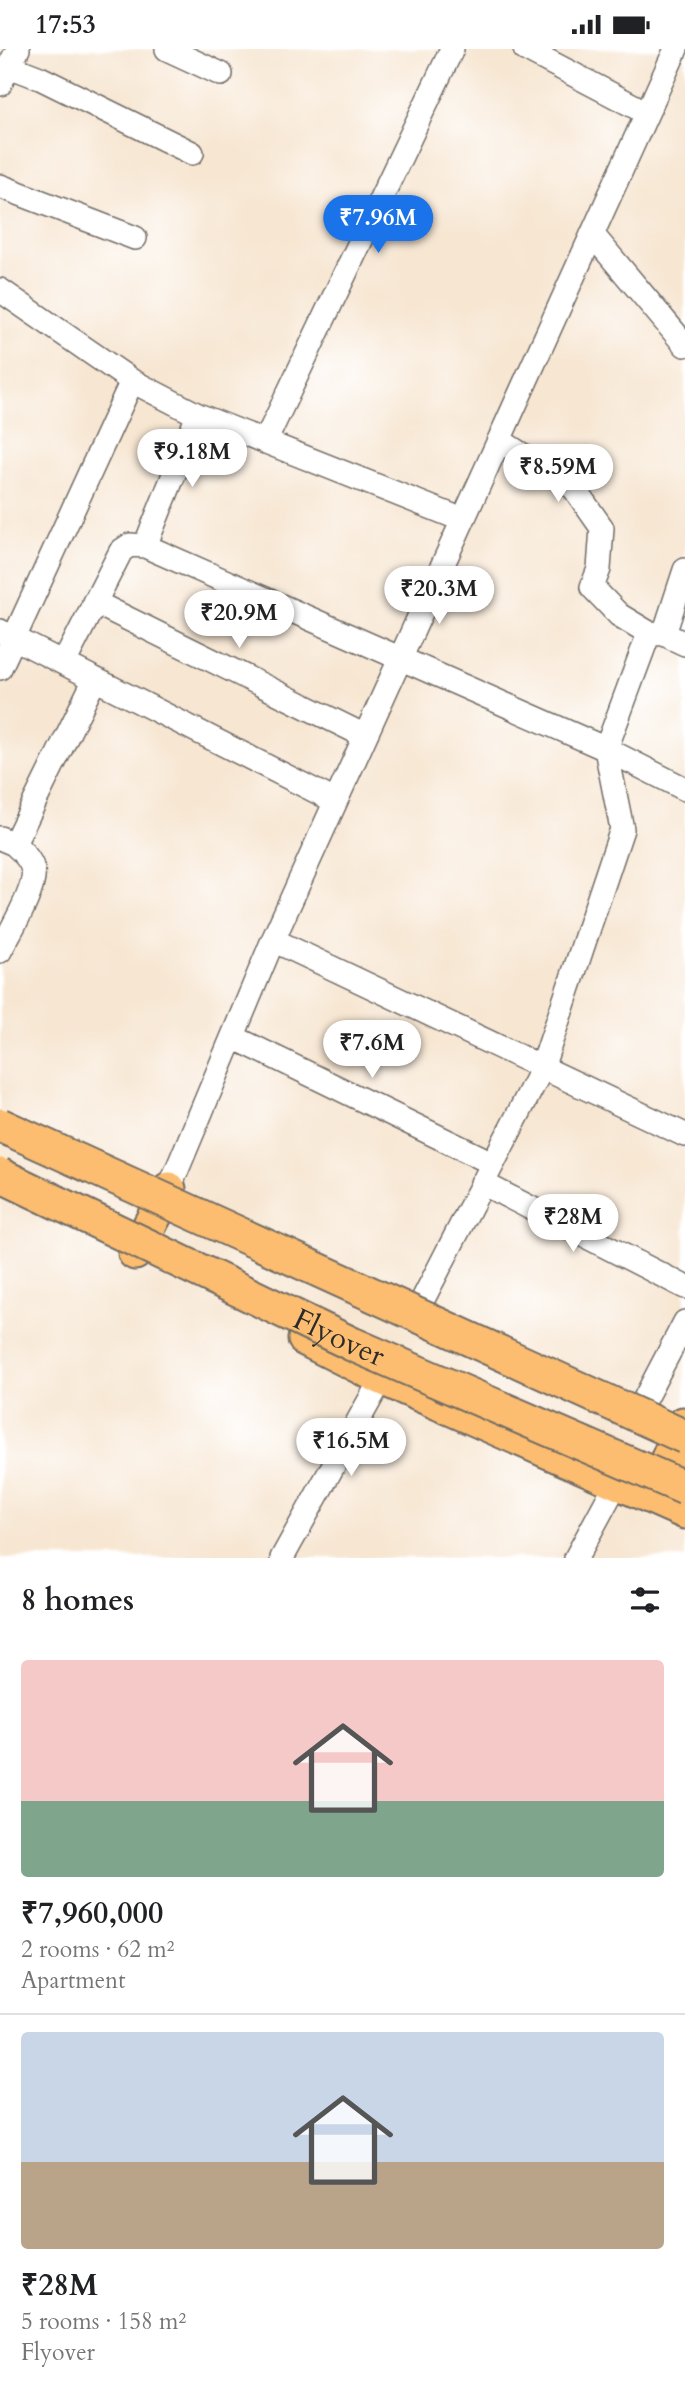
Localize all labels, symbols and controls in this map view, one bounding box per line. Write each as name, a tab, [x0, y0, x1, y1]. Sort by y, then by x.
text: 17:53	[35, 7, 96, 42]
pin: ₹7.96M	[321, 195, 435, 255]
text: ₹7.96M	[339, 202, 417, 233]
pin: ₹9.18M	[135, 429, 249, 489]
text: ₹9.18M	[153, 436, 231, 467]
pin: ₹8.59M	[501, 445, 615, 504]
text: ₹8.59M	[519, 451, 597, 482]
pin: ₹20.3M	[382, 567, 496, 626]
text: ₹20.3M	[400, 573, 478, 604]
pin: ₹20.9M	[182, 591, 296, 650]
text: ₹20.9M	[200, 597, 278, 628]
pin: ₹7.6M	[323, 1021, 421, 1080]
text: ₹7.6M	[339, 1027, 405, 1058]
pin: ₹28M	[532, 1195, 614, 1254]
text: ₹28M	[543, 1201, 603, 1232]
street label: Flyover	[286, 1299, 391, 1377]
pin: ₹16.5M	[294, 1419, 408, 1478]
text: ₹16.5M	[312, 1425, 390, 1456]
text: 8 homes	[21, 1580, 134, 1621]
icon: filters	[626, 1581, 664, 1619]
icon: home	[280, 1705, 406, 1831]
text: ₹7,960,000	[21, 1893, 163, 1934]
text: 2 rooms · 62 m²	[21, 1934, 174, 1965]
text: Apartment	[21, 1965, 125, 1996]
icon: home	[280, 2077, 406, 2203]
text: ₹28M	[21, 2265, 98, 2306]
text: 5 rooms · 158 m²	[21, 2306, 186, 2337]
text: Flyover	[21, 2337, 95, 2368]

